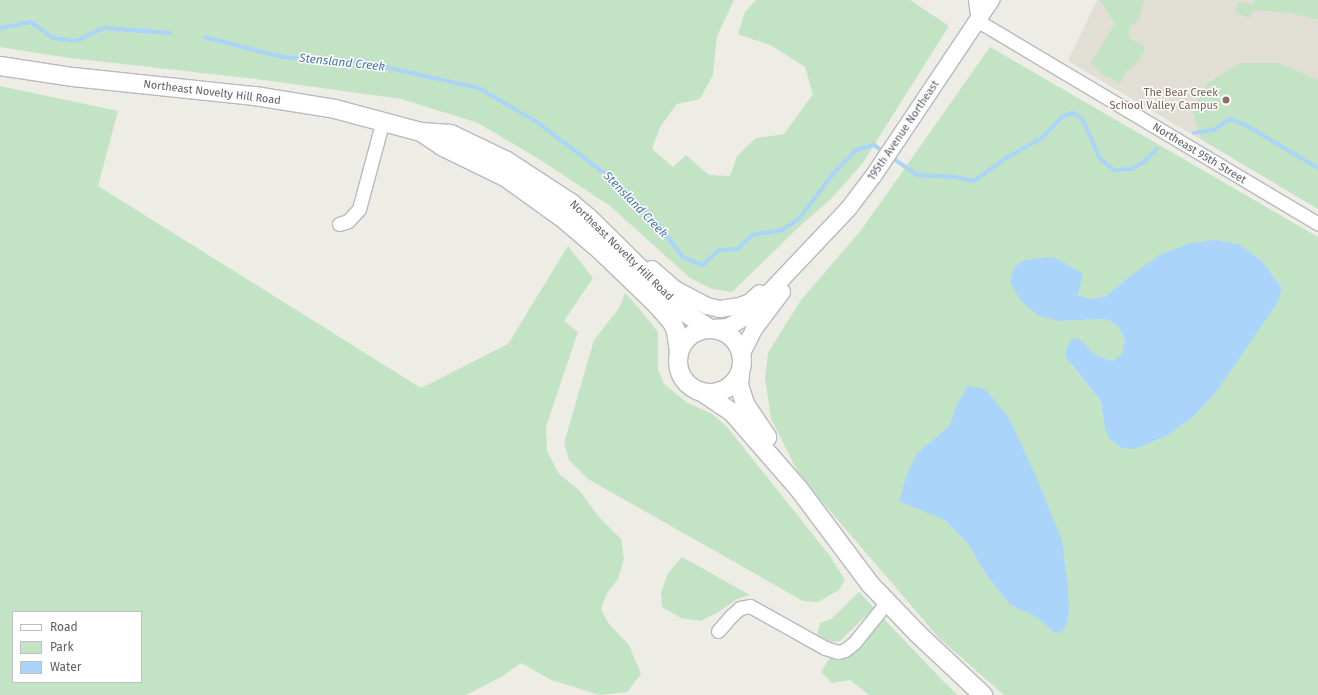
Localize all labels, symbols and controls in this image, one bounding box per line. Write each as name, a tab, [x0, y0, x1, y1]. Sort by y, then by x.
water label: Stensland Creek	[298, 51, 386, 75]
street label: Northeast Novelty Hill Road	[143, 78, 281, 108]
street label: 195th Avenue Northeast	[865, 78, 943, 184]
place label: The Bear Creek School Valley Campus	[1110, 87, 1218, 113]
marker: The Bear Creek School Valley Campus	[1221, 95, 1231, 105]
street label: Northeast 95th Street	[1150, 121, 1248, 187]
water label: Stensland Creek	[600, 169, 670, 241]
street label: Northeast Novelty Hill Road	[567, 198, 675, 304]
legend	[12, 611, 142, 683]
text: Road	[50, 620, 78, 634]
text: Park	[50, 640, 74, 654]
text: Water	[50, 660, 81, 674]

